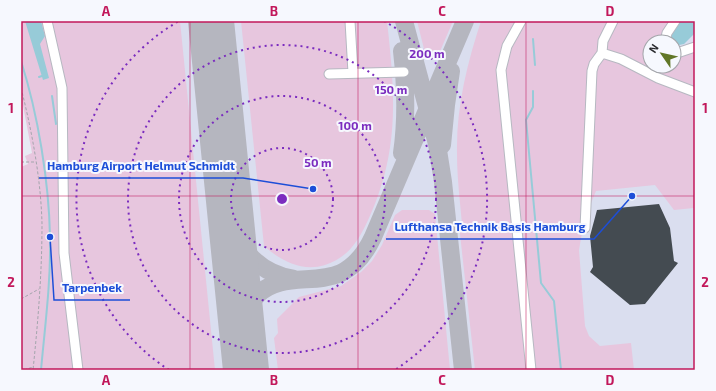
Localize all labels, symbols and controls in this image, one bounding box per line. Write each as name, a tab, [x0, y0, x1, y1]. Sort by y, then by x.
text: A	[102, 3, 111, 19]
text: B	[270, 3, 278, 19]
text: C	[438, 3, 446, 19]
text: D	[606, 3, 615, 19]
north arrow	[642, 34, 682, 74]
text: N	[646, 41, 661, 55]
text: 200 m	[409, 46, 445, 60]
text: 150 m	[375, 82, 407, 96]
text: 1	[8, 100, 14, 116]
text: 1	[702, 100, 708, 116]
text: 100 m	[338, 118, 372, 132]
callout: Hamburg Airport Helmut Schmidt	[39, 154, 243, 178]
text: 50 m	[304, 155, 332, 169]
text: Hamburg Airport Helmut Schmidt	[47, 158, 235, 172]
centre of rings	[275, 192, 289, 206]
callout: Lufthansa Technik Basis Hamburg	[386, 215, 594, 239]
text: Lufthansa Technik Basis Hamburg	[394, 219, 586, 233]
text: 2	[7, 274, 15, 290]
text: 2	[701, 274, 709, 290]
callout: Tarpenbek	[54, 276, 130, 300]
text: Tarpenbek	[62, 280, 122, 294]
text: A	[102, 372, 111, 388]
text: B	[270, 372, 278, 388]
text: C	[438, 372, 446, 388]
text: D	[606, 372, 615, 388]

